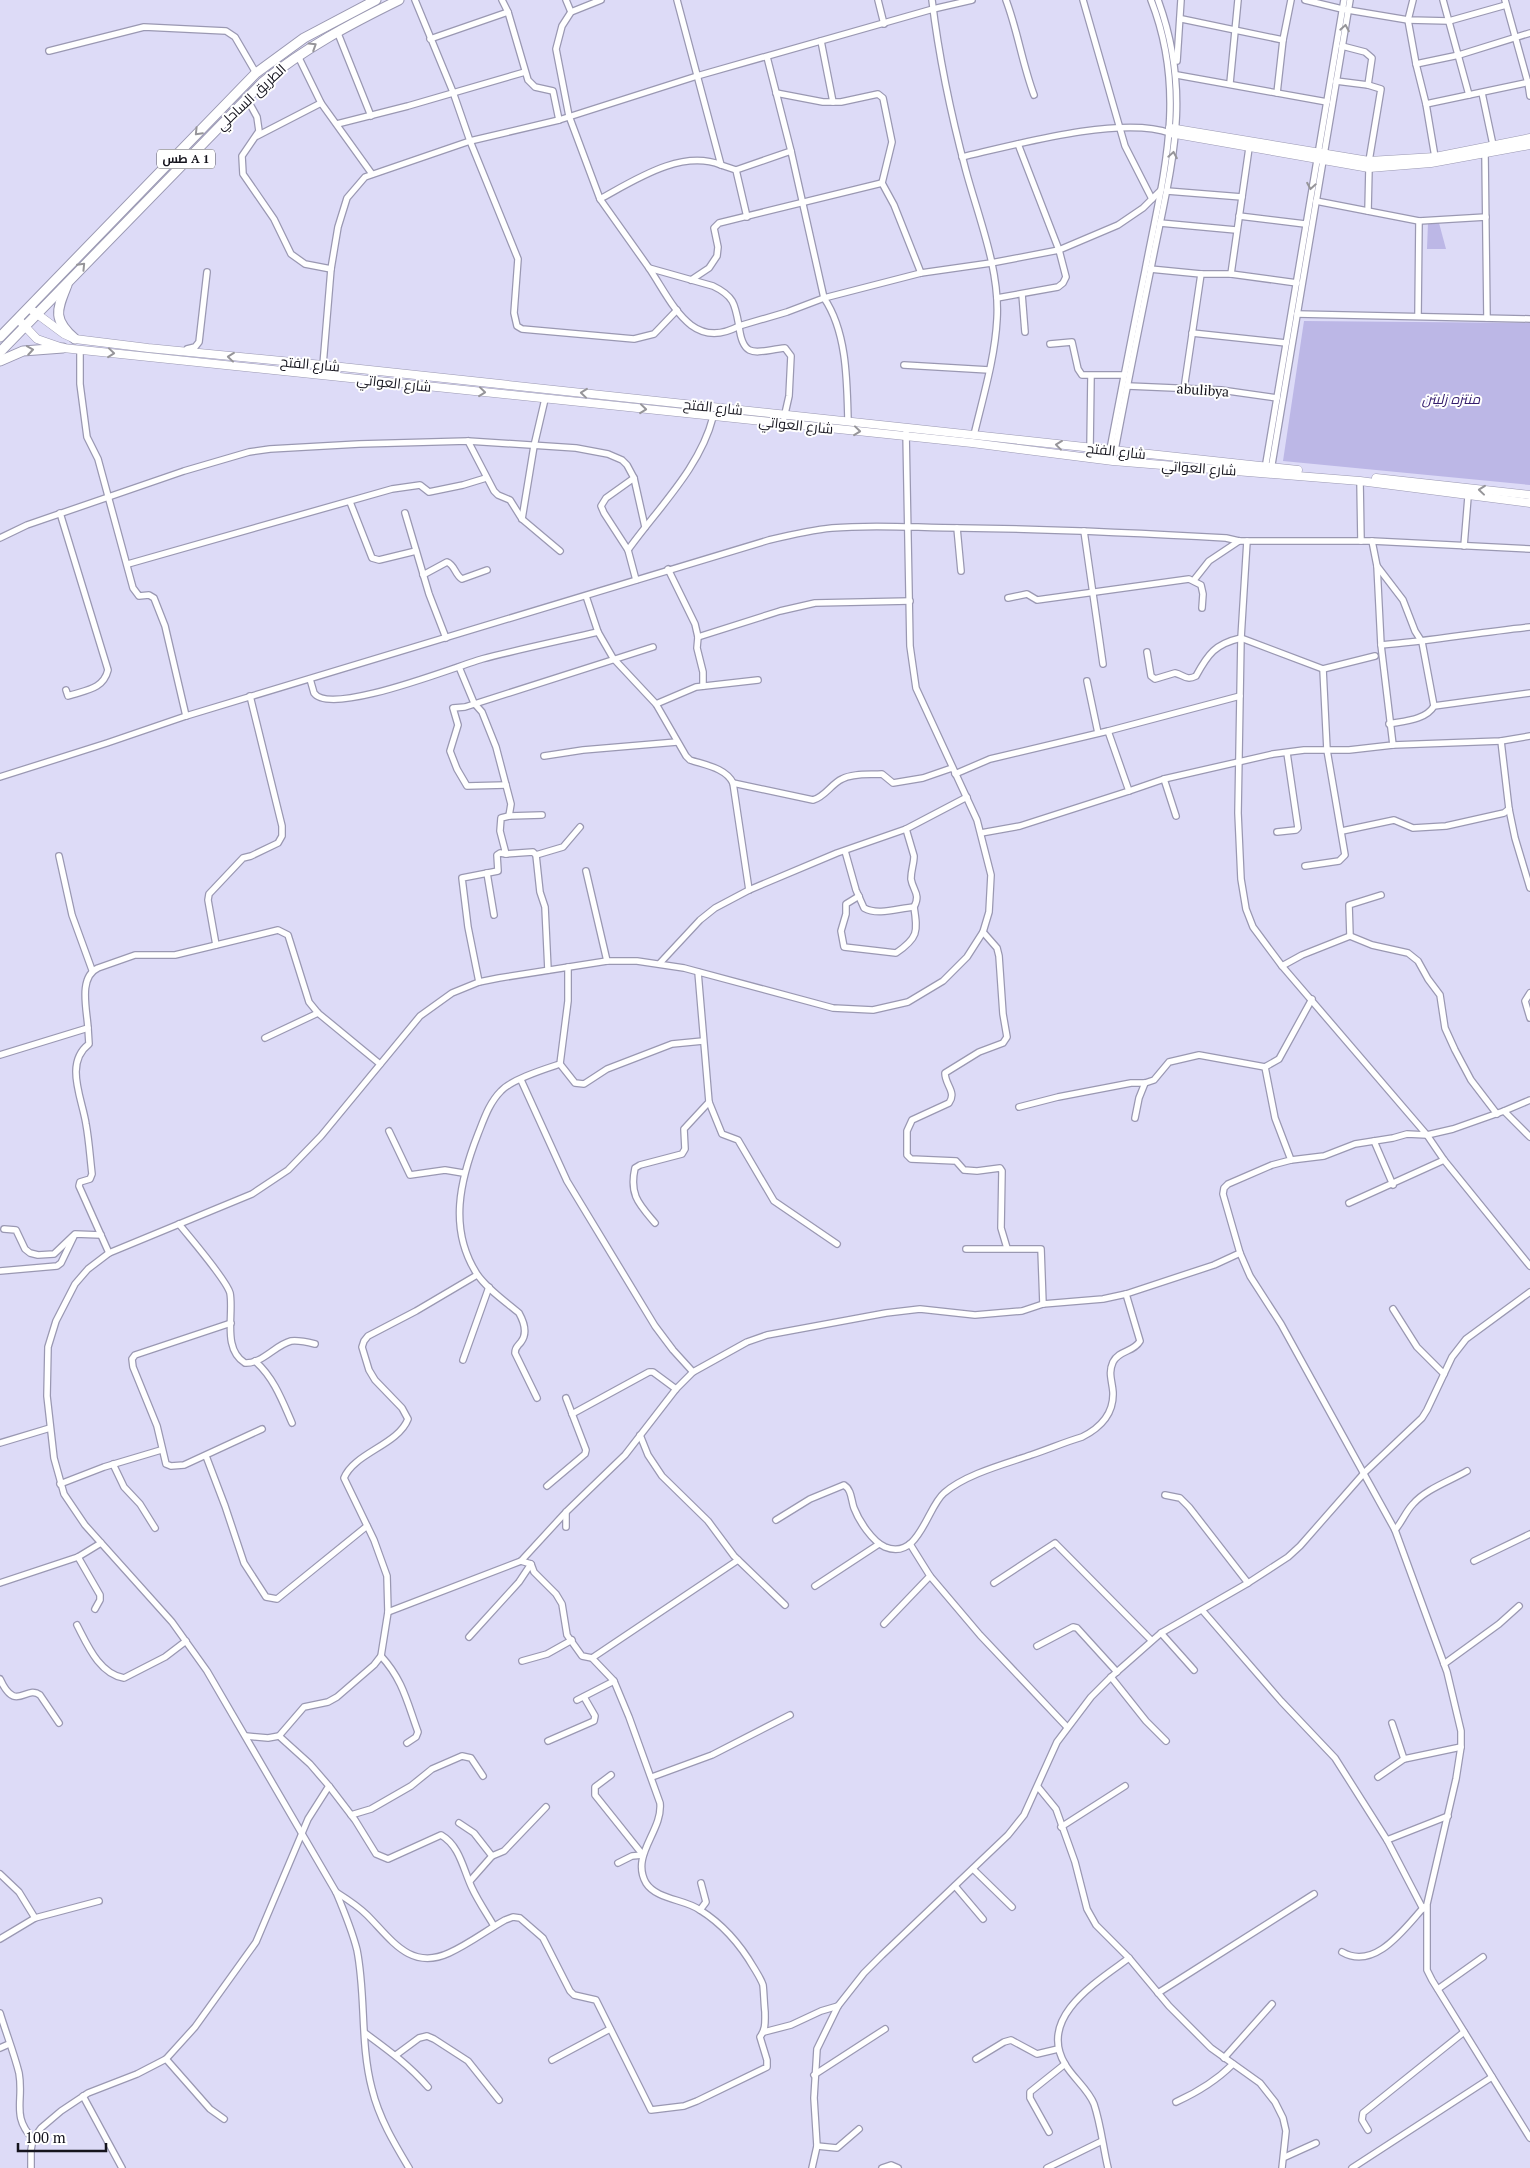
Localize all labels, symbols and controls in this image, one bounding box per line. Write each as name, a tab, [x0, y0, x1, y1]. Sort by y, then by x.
one-way arrow	[1340, 23, 1350, 32]
one-way arrow	[308, 42, 317, 52]
street label: الطريق الساحلي	[211, 59, 292, 136]
one-way arrow	[195, 126, 204, 135]
road number: طس A 1	[157, 150, 215, 168]
one-way arrow	[1168, 151, 1178, 160]
one-way arrow	[1307, 181, 1317, 190]
one-way arrow	[76, 263, 85, 272]
one-way arrow	[26, 346, 35, 356]
one-way arrow	[107, 347, 115, 358]
street label: شارع الفتح	[279, 351, 341, 376]
one-way arrow	[227, 352, 235, 363]
street label: شارع العواتي	[355, 369, 432, 399]
street label: abulibya	[1176, 378, 1230, 401]
one-way arrow	[478, 386, 486, 397]
one-way arrow	[580, 388, 588, 399]
park label: منتزه زليتن	[1422, 389, 1481, 408]
street label: شارع الفتح	[682, 394, 744, 419]
one-way arrow	[639, 403, 647, 414]
street label: شارع العواتي	[757, 411, 834, 441]
one-way arrow	[853, 425, 861, 436]
street label: شارع الفتح	[1085, 438, 1147, 463]
one-way arrow	[1055, 440, 1063, 451]
street label: شارع العواتي	[1161, 455, 1237, 483]
one-way arrow	[1477, 485, 1485, 496]
scale bar	[18, 2120, 105, 2152]
text: 100 m	[25, 2127, 66, 2147]

